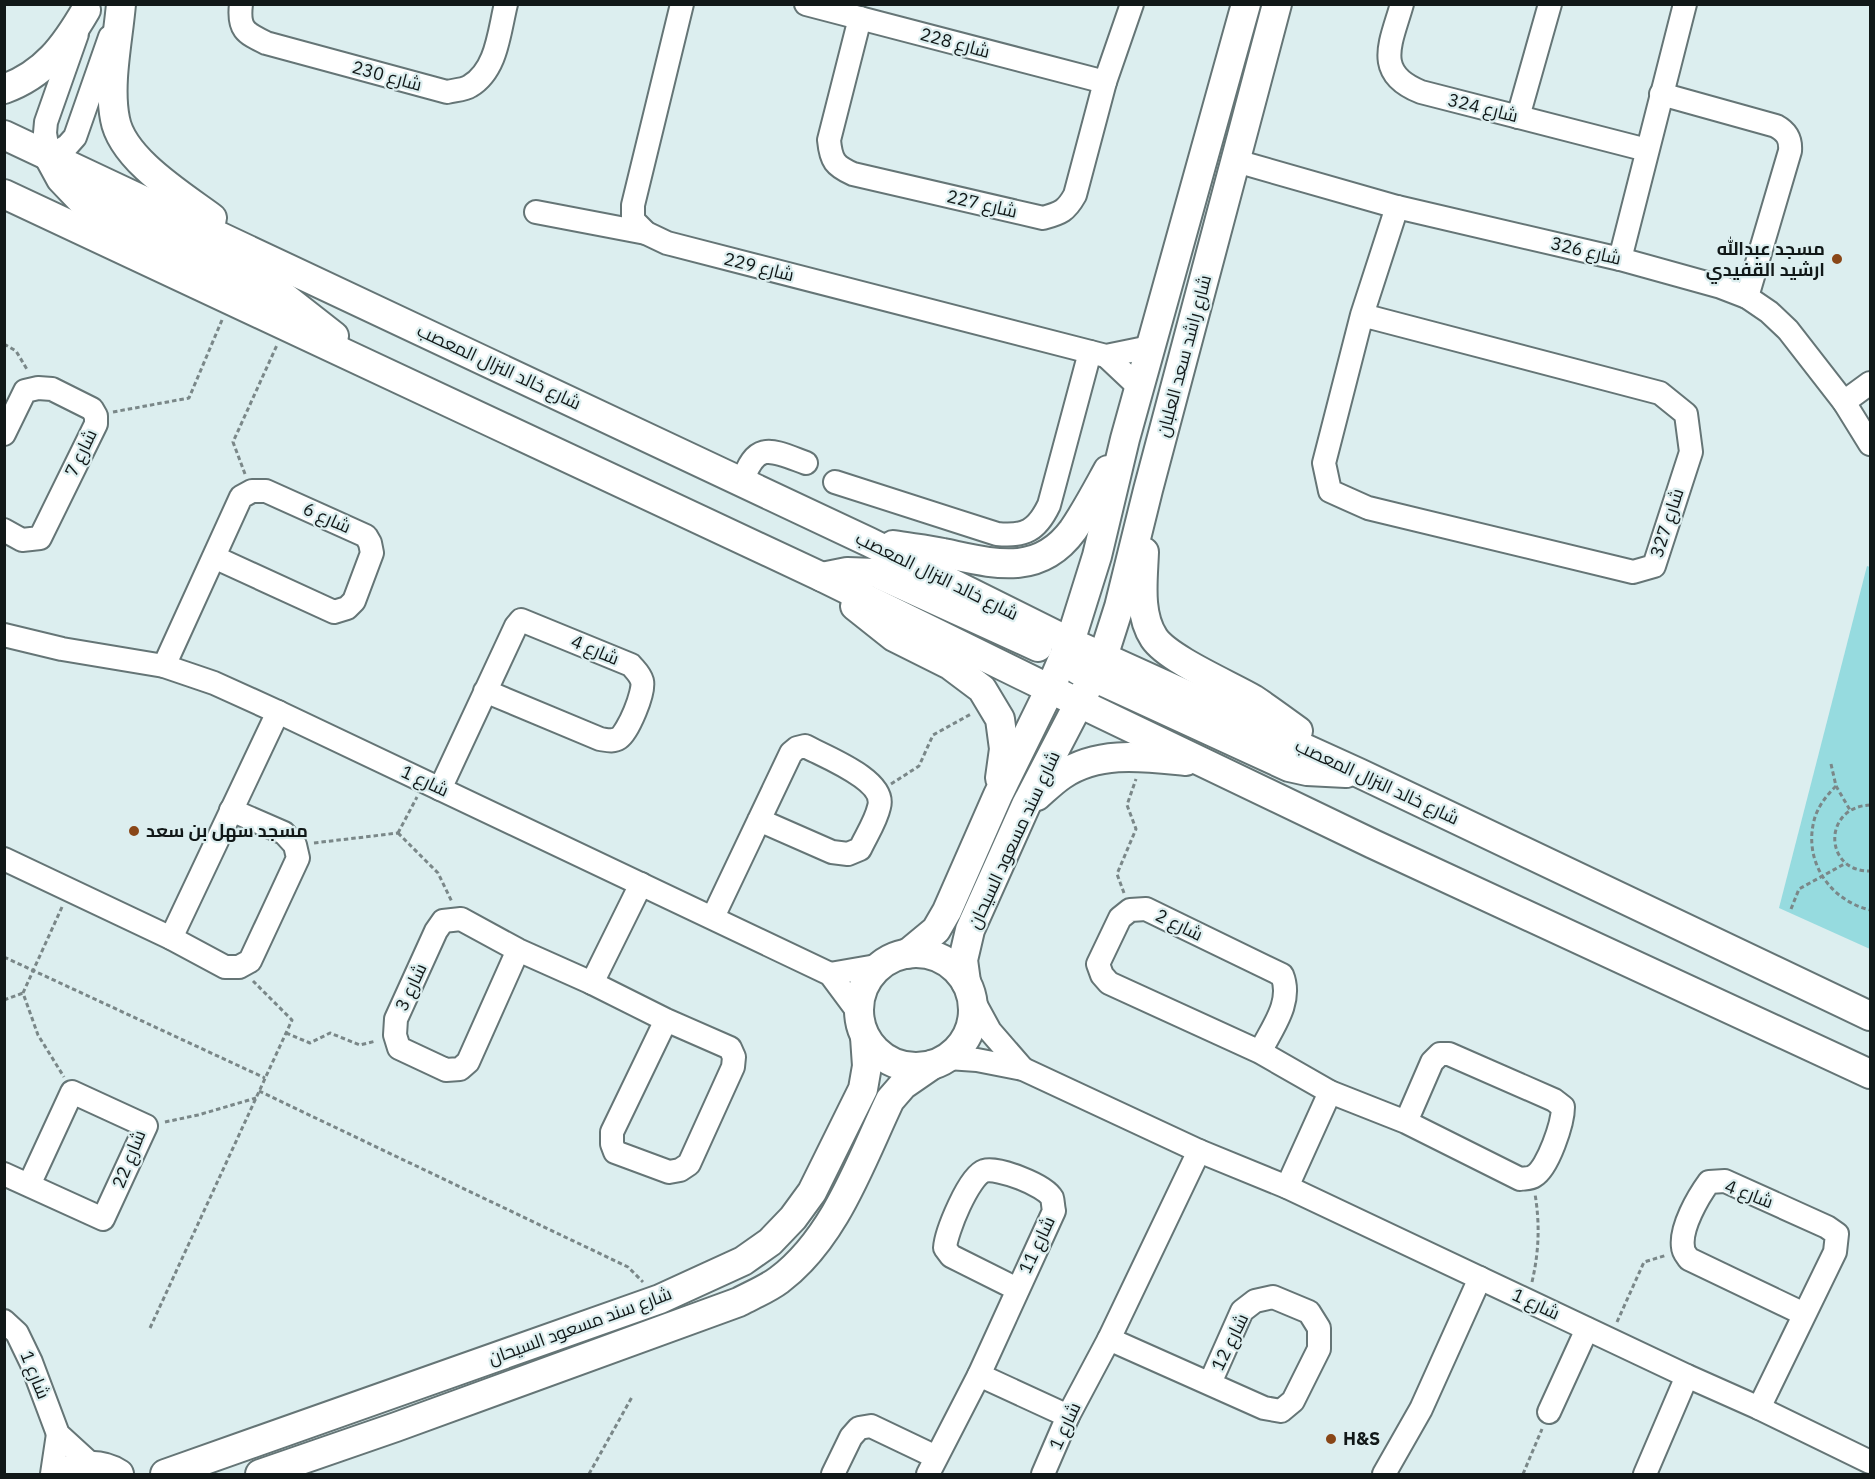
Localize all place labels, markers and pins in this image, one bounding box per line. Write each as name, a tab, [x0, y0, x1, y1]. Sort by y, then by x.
place label: مسجد عبدالله ارشيد القفيدي	[1706, 236, 1825, 284]
marker: مسجد عبدالله ارشيد القفيدي	[1830, 252, 1844, 266]
place label: مسجد سهل بن سعد	[146, 819, 308, 842]
marker: مسجد سهل بن سعد	[127, 824, 141, 838]
place label: H&S	[1343, 1427, 1380, 1450]
marker: H&S	[1324, 1432, 1338, 1446]

